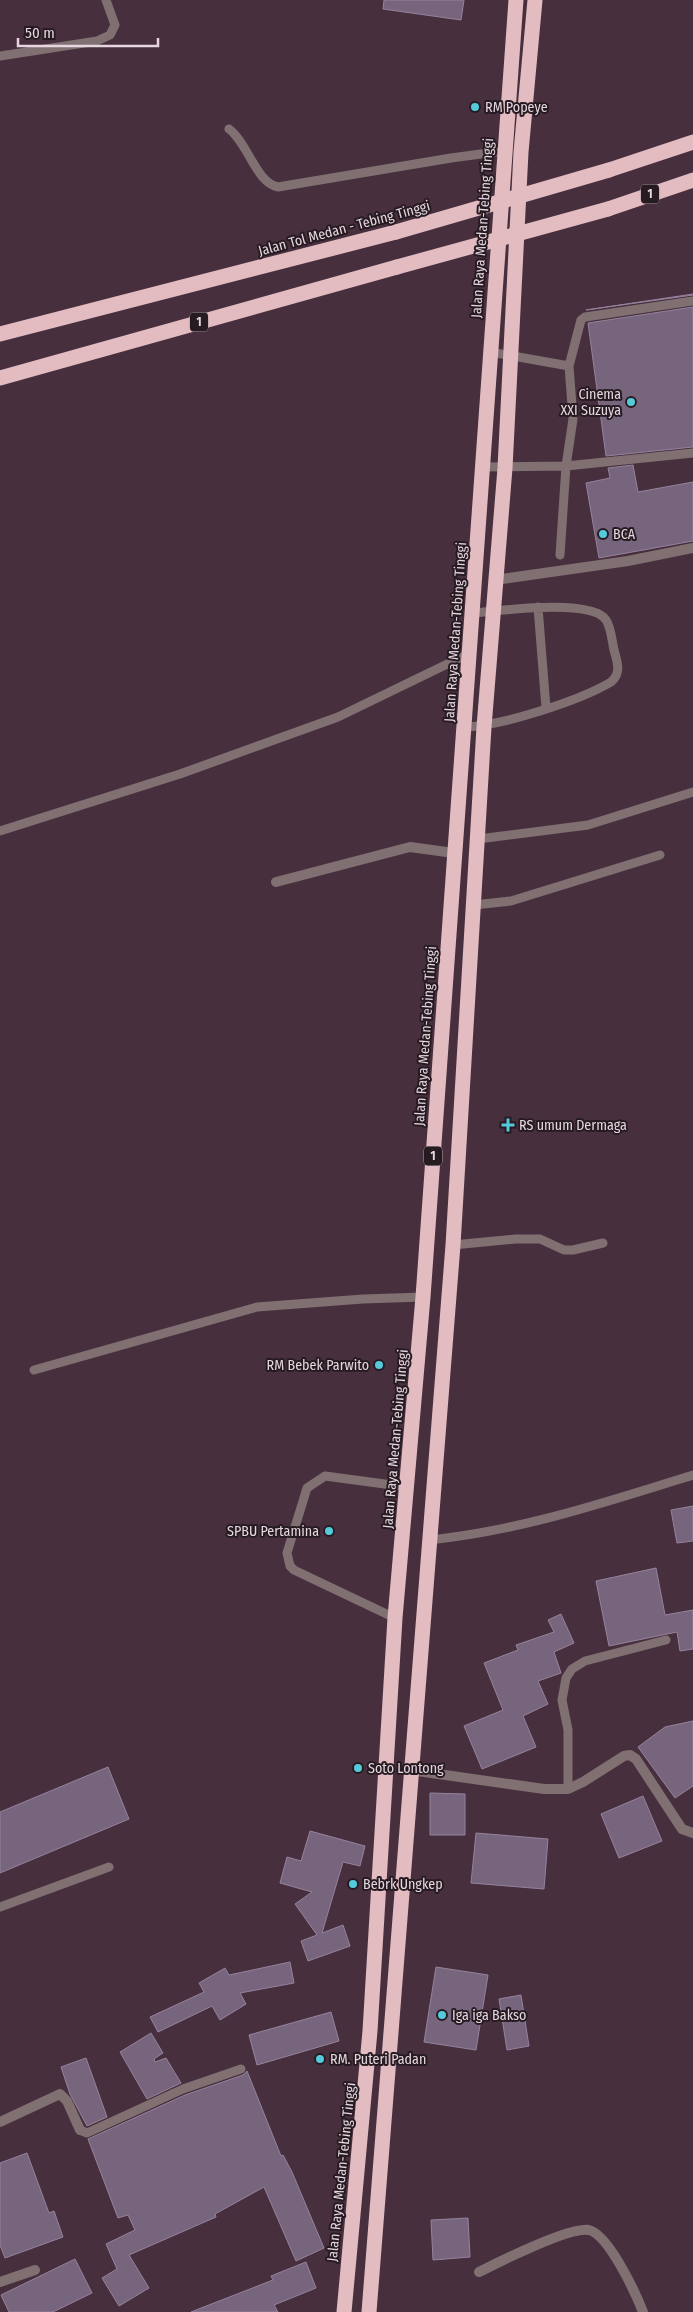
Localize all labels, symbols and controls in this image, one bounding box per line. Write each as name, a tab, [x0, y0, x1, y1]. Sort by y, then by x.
scale bar	[18, 15, 158, 47]
text: 50 m	[25, 24, 55, 42]
place label: RM Popeye	[485, 99, 548, 116]
marker: RM Popeye	[469, 101, 481, 113]
street label: Jalan Raya Medan-Tebing Tinggi	[468, 138, 497, 318]
road number: 1	[641, 184, 659, 203]
street label: Jalan Tol Medan - Tebing Tinggi	[256, 197, 432, 260]
road number: 1	[190, 313, 208, 332]
place label: Cinema XXI Suzuya	[560, 386, 621, 419]
marker: Cinema XXI Suzuya	[625, 396, 637, 408]
place label: BCA	[613, 526, 636, 543]
marker: BCA	[597, 528, 609, 540]
street label: Jalan Raya Medan-Tebing Tinggi	[441, 542, 470, 722]
street label: Jalan Raya Medan-Tebing Tinggi	[411, 946, 440, 1126]
place label: RS umum Dermaga	[519, 1117, 627, 1134]
marker: RS umum Dermaga	[501, 1118, 515, 1132]
road number: 1	[424, 1146, 442, 1166]
street label: Jalan Raya Medan-Tebing Tinggi	[379, 1349, 412, 1529]
place label: RM Bebek Parwito	[267, 1357, 369, 1374]
marker: RM Bebek Parwito	[373, 1359, 385, 1371]
place label: SPBU Pertamina	[227, 1523, 319, 1540]
marker: SPBU Pertamina	[323, 1525, 335, 1537]
place label: Soto Lontong	[368, 1760, 444, 1777]
marker: Soto Lontong	[352, 1762, 364, 1774]
place label: Bebrk Ungkep	[363, 1876, 443, 1893]
marker: Bebrk Ungkep	[347, 1878, 359, 1890]
place label: Iga iga Bakso	[452, 2007, 526, 2024]
marker: Iga iga Bakso	[436, 2009, 448, 2021]
place label: RM. Puteri Padan	[330, 2051, 426, 2068]
marker: RM. Puteri Padan	[314, 2053, 326, 2065]
street label: Jalan Raya Medan-Tebing Tinggi	[324, 2082, 359, 2262]

